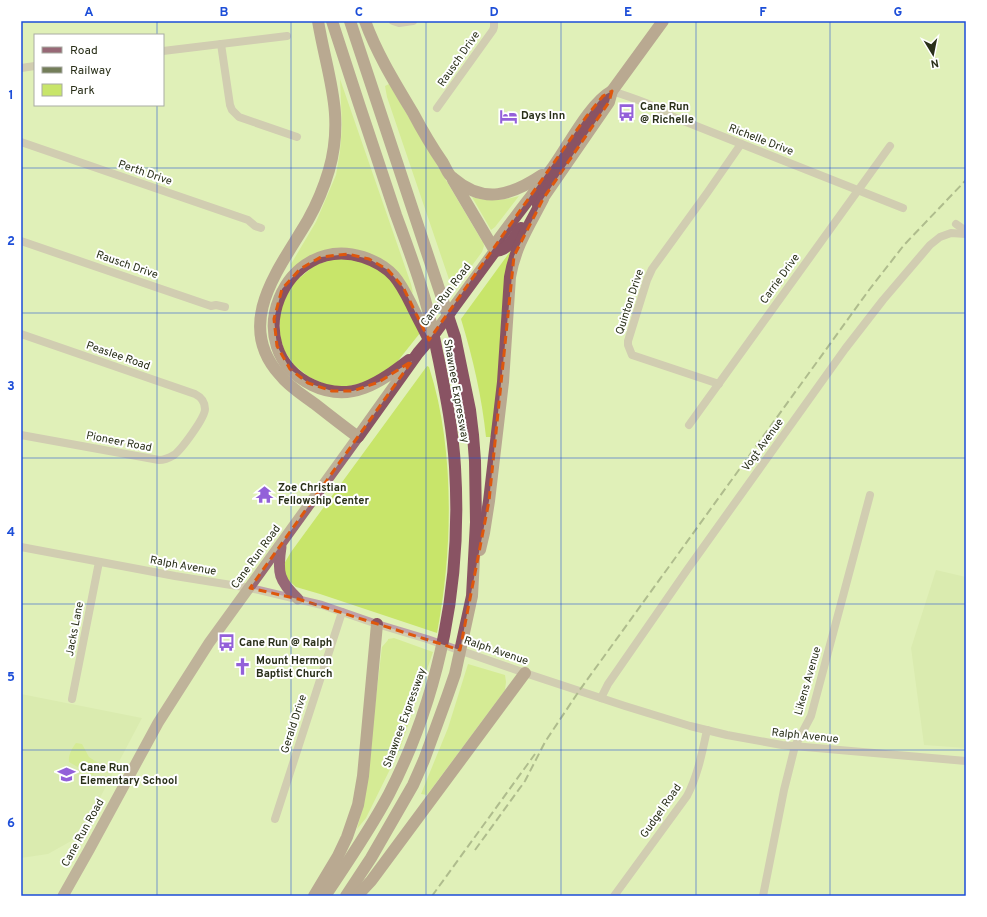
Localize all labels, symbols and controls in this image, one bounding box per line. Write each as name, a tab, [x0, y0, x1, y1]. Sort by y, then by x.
text: A	[84, 5, 94, 21]
text: B	[220, 5, 229, 21]
text: C	[355, 5, 363, 21]
text: D	[489, 5, 499, 21]
text: E	[624, 5, 632, 21]
text: F	[759, 5, 767, 21]
text: G	[894, 5, 903, 21]
street label: Rausch Drive	[435, 28, 483, 89]
legend	[34, 34, 164, 106]
north arrow	[913, 34, 953, 74]
text: Road	[70, 43, 98, 59]
text: N	[929, 55, 940, 70]
text: Railway	[70, 63, 111, 79]
text: Park	[70, 83, 95, 99]
text: 1	[8, 88, 14, 104]
place label: Cane Run @ Richelle	[640, 100, 694, 127]
bus stop icon: Cane Run @ Richelle	[617, 103, 637, 123]
hotel icon: Days Inn	[498, 106, 518, 126]
place label: Days Inn	[521, 109, 565, 123]
street label: Richelle Drive	[727, 121, 795, 159]
street label: Perth Drive	[116, 157, 174, 189]
text: 2	[7, 234, 15, 250]
street label: Rausch Drive	[94, 248, 160, 282]
street label: Carrie Drive	[757, 251, 803, 307]
street label: Cane Run Road	[418, 261, 474, 329]
street label: Quinton Drive	[613, 267, 647, 337]
street label: Shawnee Expressway	[440, 338, 472, 444]
street label: Peaslee Road	[84, 339, 152, 373]
text: 3	[7, 379, 15, 395]
street label: Vogt Avenue	[739, 416, 787, 474]
street label: Pioneer Road	[85, 429, 153, 455]
place label: Zoe Christian Fellowship Center	[278, 481, 369, 508]
temple icon: Zoe Christian Fellowship Center	[255, 484, 275, 504]
street label: Cane Run Road	[228, 522, 284, 592]
text: 4	[7, 525, 15, 541]
street label: Ralph Avenue	[149, 553, 217, 579]
street label: Jacks Lane	[63, 601, 87, 657]
bus stop icon: Cane Run @ Ralph	[216, 633, 236, 653]
street label: Ralph Avenue	[462, 633, 530, 669]
place label: Cane Run @ Ralph	[239, 636, 332, 650]
street label: Likens Avenue	[792, 645, 825, 717]
place label: Mount Hermon Baptist Church	[256, 654, 332, 681]
church icon: Mount Hermon Baptist Church	[233, 657, 253, 677]
street label: Shawnee Expressway	[380, 666, 430, 770]
text: 5	[7, 670, 15, 686]
street label: Gerald Drive	[278, 693, 310, 755]
street label: Ralph Avenue	[771, 726, 839, 746]
place label: Cane Run Elementary School	[80, 761, 177, 788]
school or university icon: Cane Run Elementary School	[57, 764, 77, 784]
street label: Gudgel Road	[637, 781, 685, 841]
street label: Cane Run Road	[59, 797, 107, 869]
text: 6	[7, 816, 15, 832]

